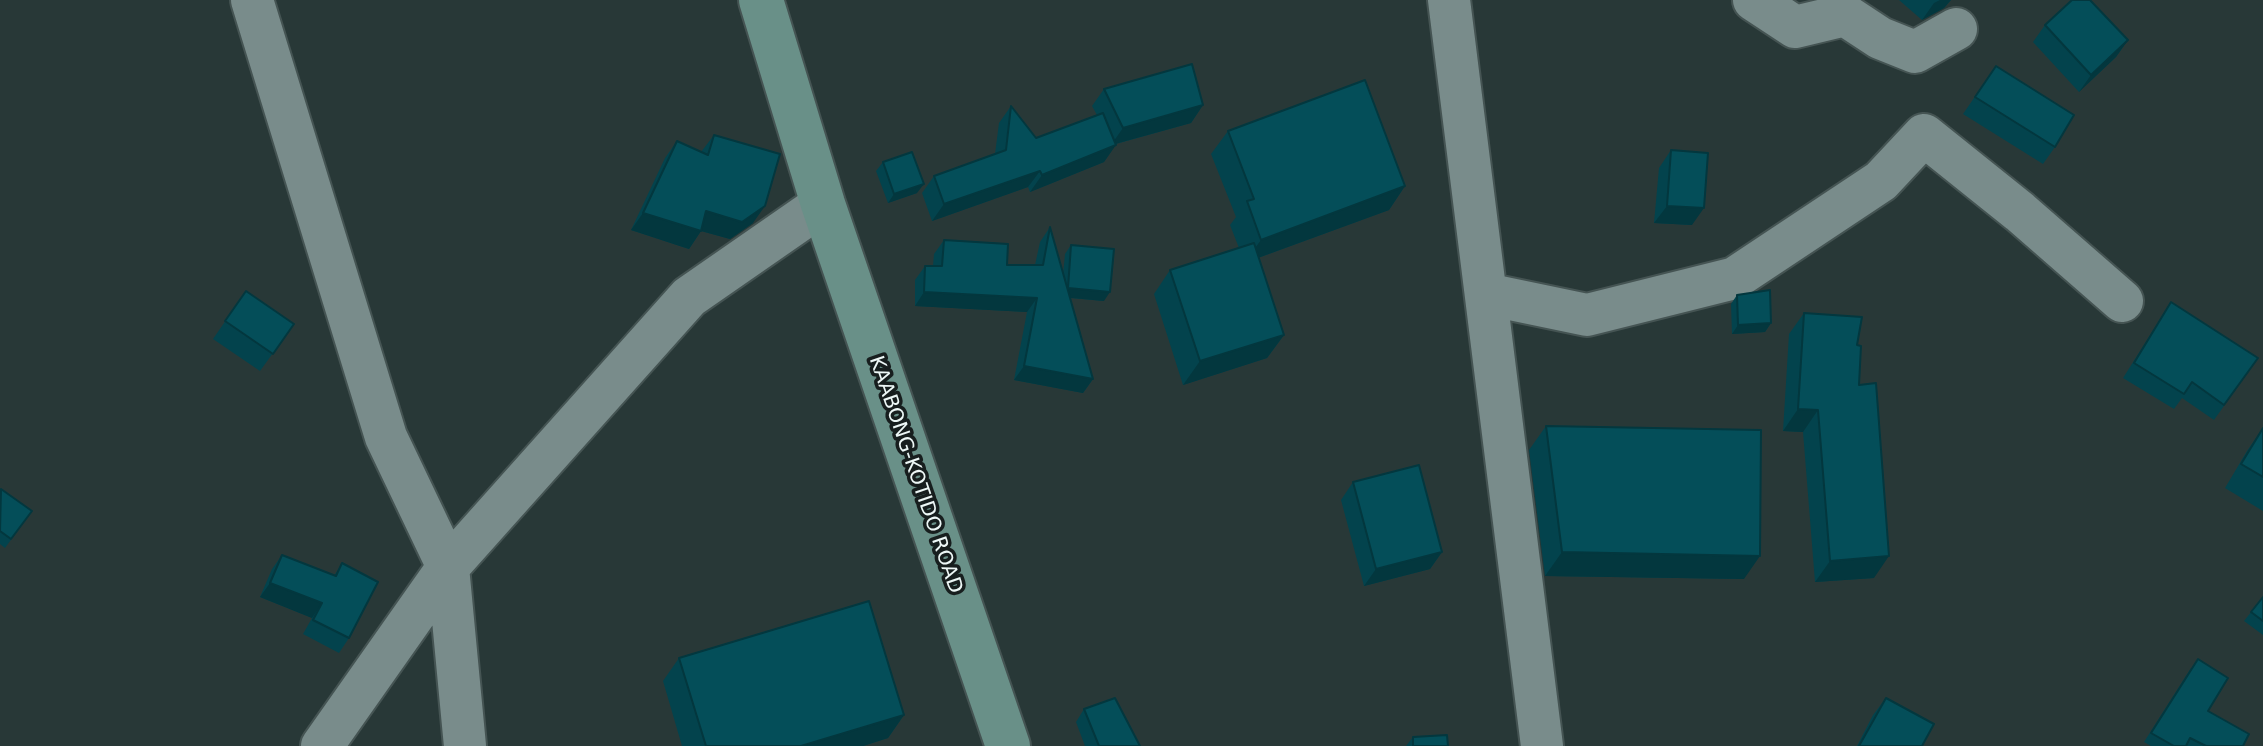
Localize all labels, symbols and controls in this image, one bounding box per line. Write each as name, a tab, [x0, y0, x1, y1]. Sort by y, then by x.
street label: KAABONG-KOTIDO ROAD	[863, 353, 967, 597]

